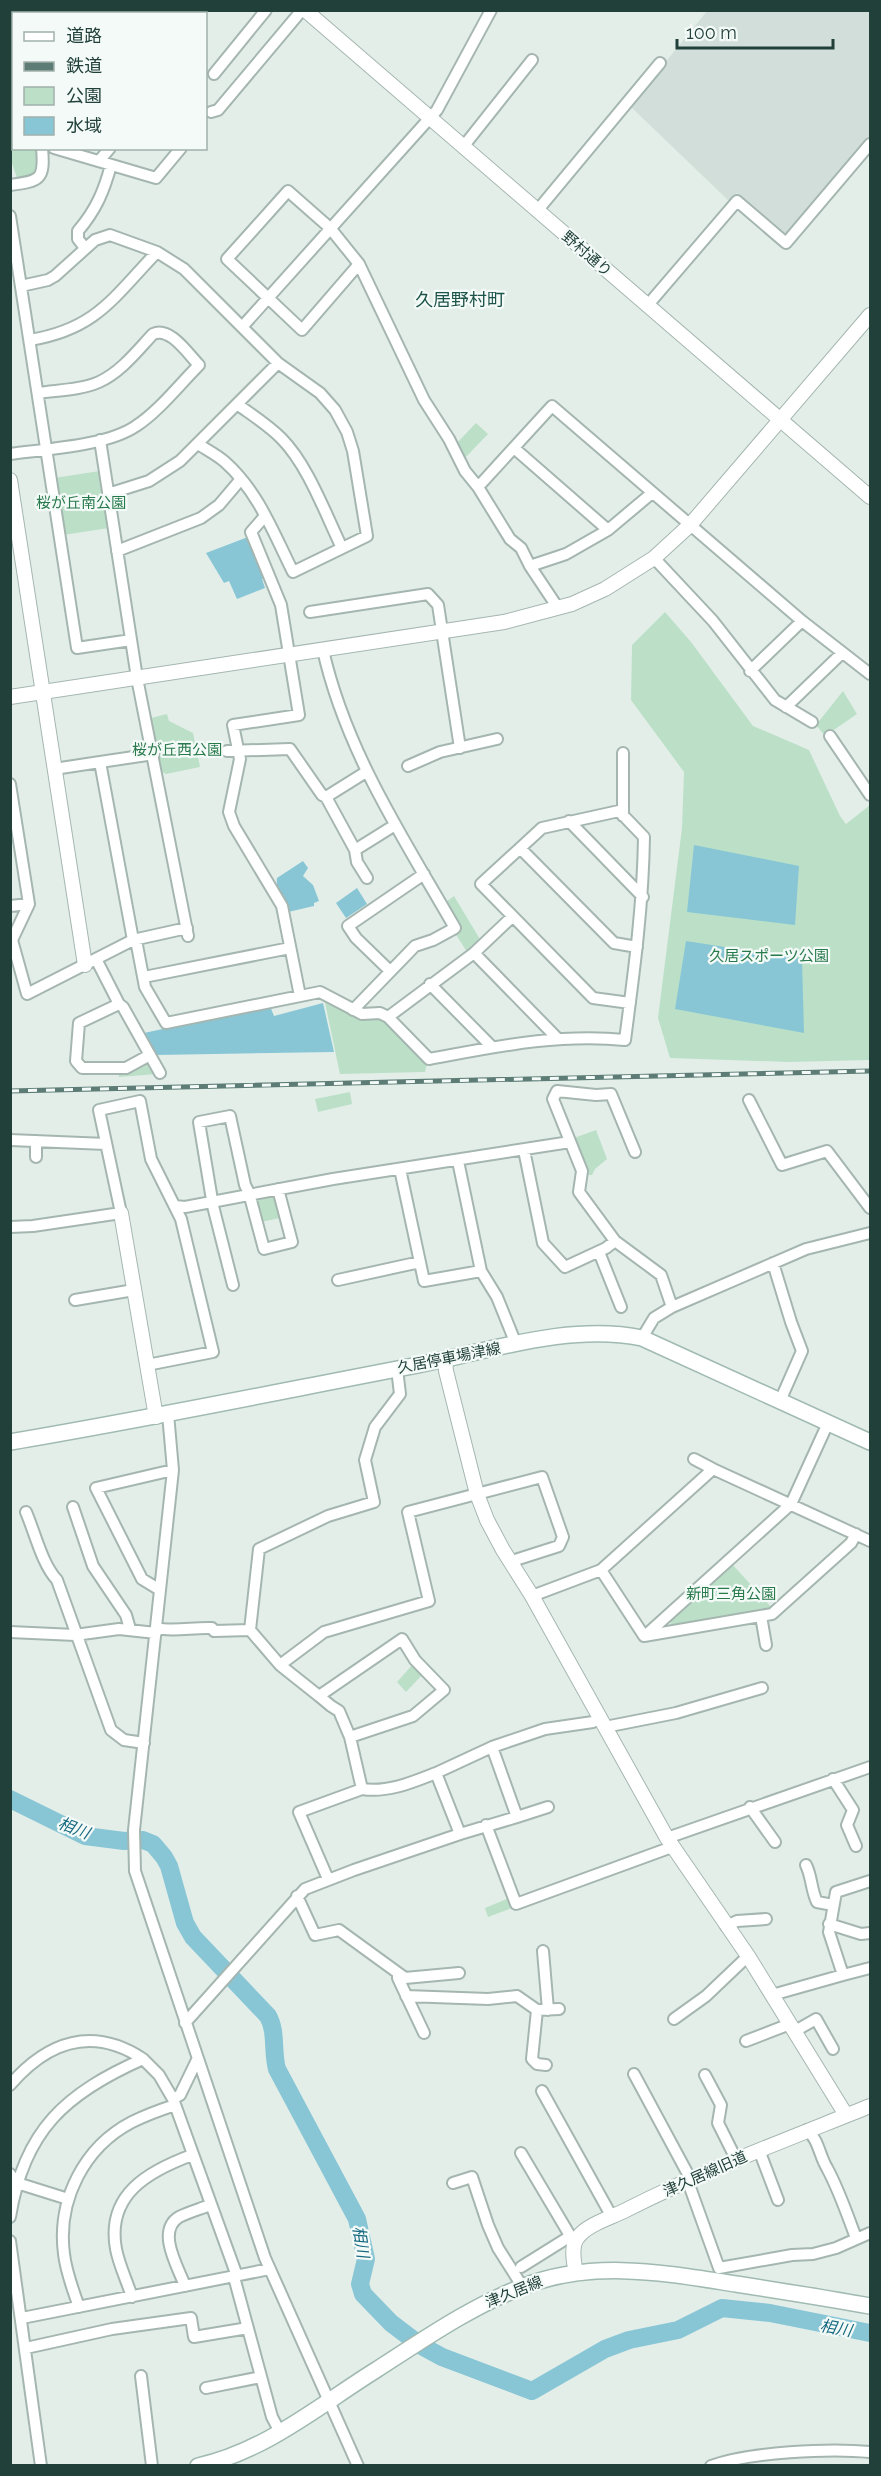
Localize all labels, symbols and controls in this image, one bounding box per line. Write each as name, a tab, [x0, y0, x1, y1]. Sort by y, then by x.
legend	[12, 12, 207, 150]
scale bar	[677, 12, 833, 50]
text: 100 m	[686, 22, 737, 43]
text: 道路	[66, 25, 102, 46]
text: 鉄道	[66, 55, 102, 76]
text: 公園	[66, 85, 102, 106]
text: 水域	[66, 115, 102, 136]
street label: 野村通り	[558, 228, 616, 280]
district label: 久居野村町	[415, 289, 505, 310]
park label: 桜が丘南公園	[36, 494, 126, 512]
park label: 桜が丘西公園	[132, 741, 222, 759]
park label: 久居スポーツ公園	[709, 947, 829, 965]
street label: 久居停車場津線	[396, 1339, 502, 1377]
park label: 新町三角公園	[686, 1585, 776, 1603]
water label: 相川	[56, 1813, 94, 1843]
street label: 津久居線旧道	[660, 2147, 750, 2201]
water label: 相川	[349, 2225, 373, 2261]
street label: 津久居線	[483, 2272, 545, 2312]
water label: 相川	[819, 2316, 855, 2340]

